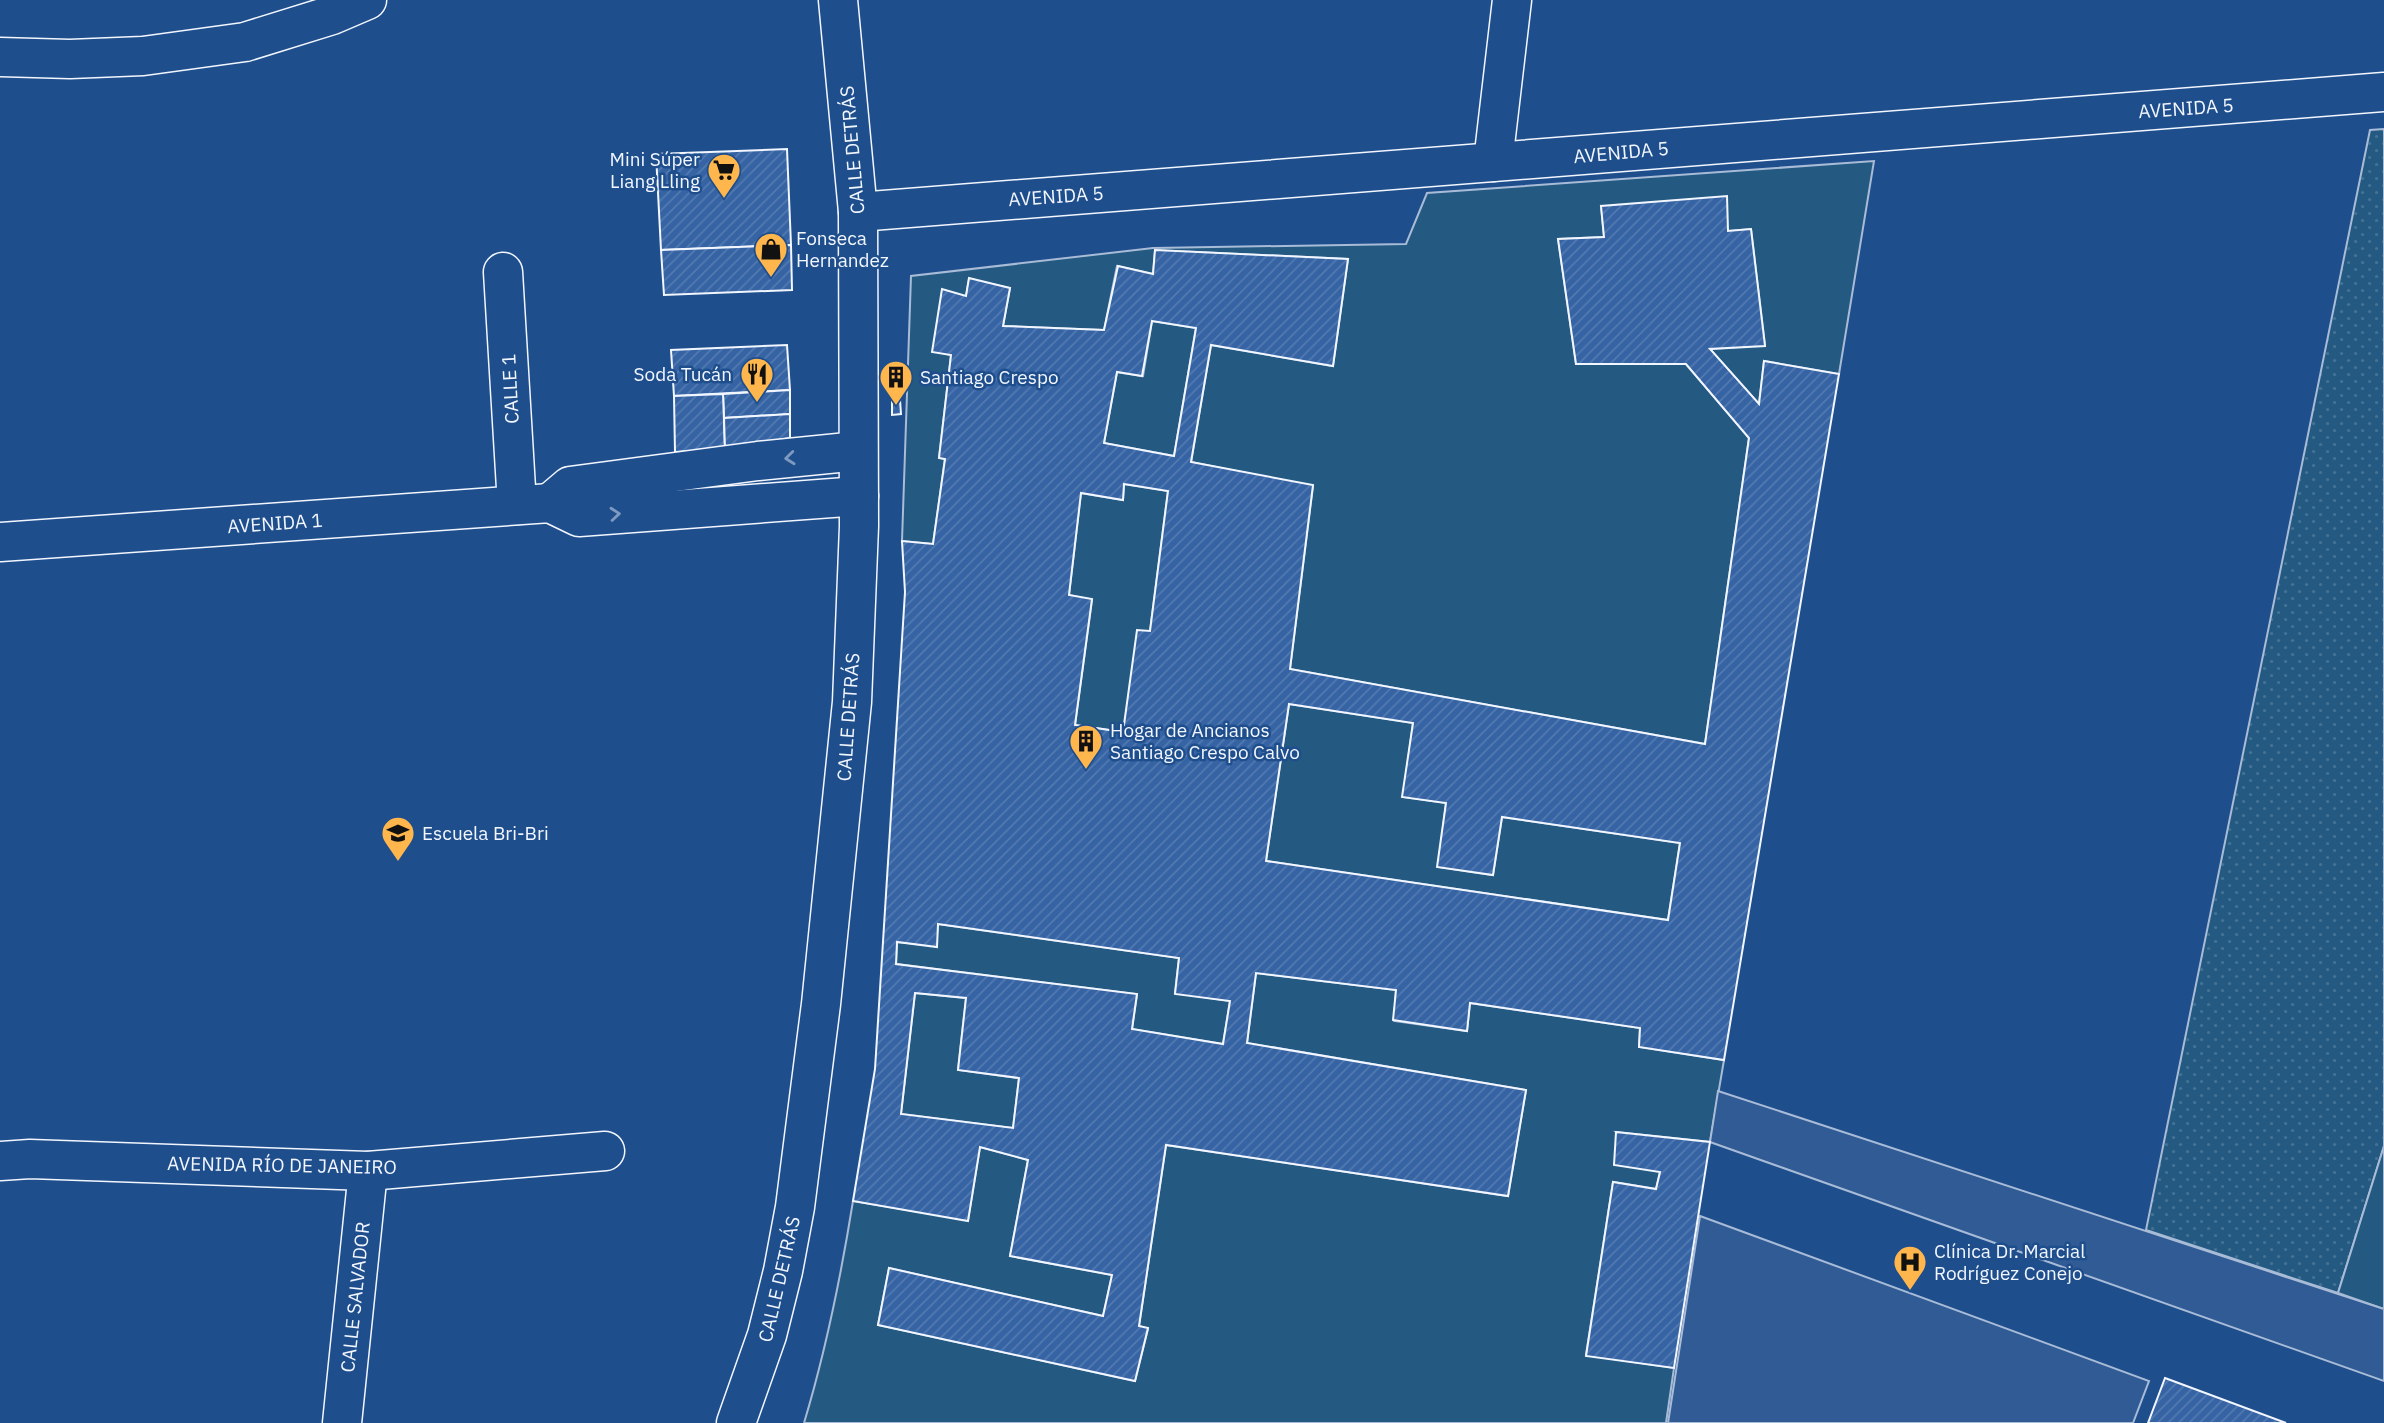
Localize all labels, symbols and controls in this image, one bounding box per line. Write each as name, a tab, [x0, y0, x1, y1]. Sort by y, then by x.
street label: CALLE DETRÁS	[834, 85, 870, 215]
street label: AVENIDA 5	[2137, 93, 2235, 123]
street label: AVENIDA 5	[1572, 136, 1670, 168]
place label: Mini Súper Liang Lling	[610, 147, 700, 193]
supermarket icon: Mini Súper Liang Lling	[705, 151, 743, 200]
street label: AVENIDA 5	[1007, 181, 1105, 211]
place label: Fonseca Hernandez	[796, 226, 889, 272]
shop icon: Fonseca Hernandez	[752, 230, 790, 279]
street label: CALLE 1	[496, 353, 524, 425]
restaurant icon: Soda Tucán	[738, 355, 776, 404]
building icon: Santiago Crespo	[877, 358, 915, 407]
place label: Soda Tucán	[633, 362, 732, 386]
place label: Santiago Crespo	[920, 365, 1059, 389]
one-way arrow	[784, 450, 795, 465]
one-way arrow	[610, 507, 621, 522]
street label: AVENIDA 1	[226, 508, 324, 538]
street label: CALLE DETRÁS	[832, 652, 864, 782]
place label: Hogar de Ancianos Santiago Crespo Calvo	[1110, 718, 1300, 764]
building icon: Hogar de Ancianos Santiago Crespo Calvo	[1067, 722, 1105, 771]
school or university icon: Escuela Bri-Bri	[379, 814, 417, 863]
place label: Escuela Bri-Bri	[422, 821, 549, 845]
street label: AVENIDA RÍO DE JANEIRO	[167, 1151, 397, 1179]
street label: CALLE DETRÁS	[753, 1214, 805, 1344]
street label: CALLE SALVADOR	[335, 1220, 375, 1374]
place label: Clínica Dr. Marcial Rodríguez Conejo	[1934, 1239, 2085, 1285]
hospital icon: Clínica Dr. Marcial Rodríguez Conejo	[1891, 1243, 1929, 1292]

